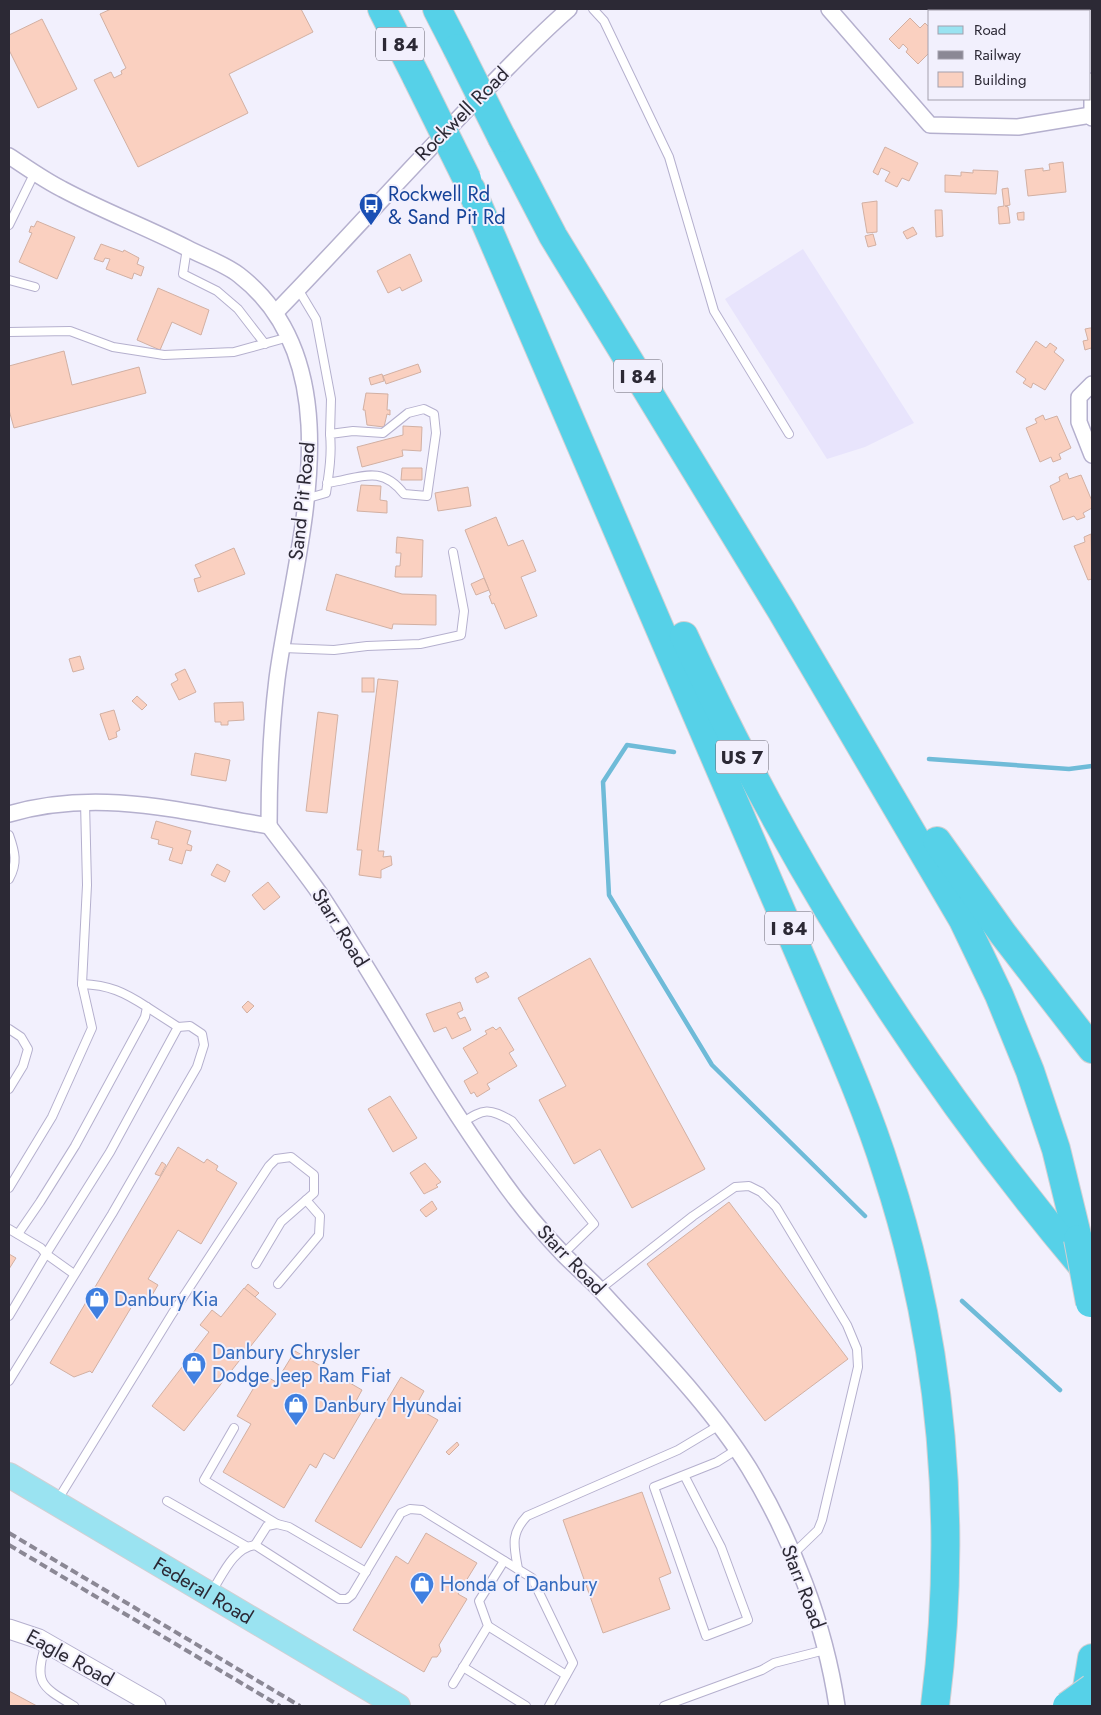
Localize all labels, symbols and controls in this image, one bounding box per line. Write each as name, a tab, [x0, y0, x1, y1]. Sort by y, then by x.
legend	[928, 10, 1091, 100]
text: Road	[974, 19, 1006, 41]
road number: I 84	[376, 28, 424, 61]
text: Railway	[974, 44, 1021, 66]
street label: Rockwell Road	[408, 60, 516, 168]
text: Building	[974, 69, 1026, 91]
place label: Rockwell Rd & Sand Pit Rd	[388, 180, 506, 232]
bus stop icon: Rockwell Rd & Sand Pit Rd	[358, 192, 384, 226]
road number: I 84	[614, 360, 662, 392]
street label: Sand Pit Road	[281, 441, 323, 561]
road number: US 7	[716, 740, 768, 774]
street label: Starr Road	[304, 883, 376, 973]
road number: I 84	[765, 911, 813, 944]
street label: Starr Road	[530, 1218, 612, 1302]
place label: Danbury Kia	[114, 1285, 218, 1314]
shop icon: Danbury Kia	[84, 1286, 110, 1320]
place label: Danbury Chrysler Dodge Jeep Ram Fiat	[212, 1338, 391, 1390]
shop icon: Danbury Chrysler Dodge Jeep Ram Fiat	[181, 1351, 207, 1385]
place label: Danbury Hyundai	[314, 1391, 462, 1420]
shop icon: Danbury Hyundai	[283, 1392, 309, 1426]
street label: Starr Road	[774, 1541, 832, 1633]
street label: Federal Road	[148, 1549, 259, 1631]
place label: Honda of Danbury	[440, 1570, 597, 1599]
shop icon: Honda of Danbury	[409, 1571, 435, 1605]
street label: Eagle Road	[21, 1622, 119, 1694]

